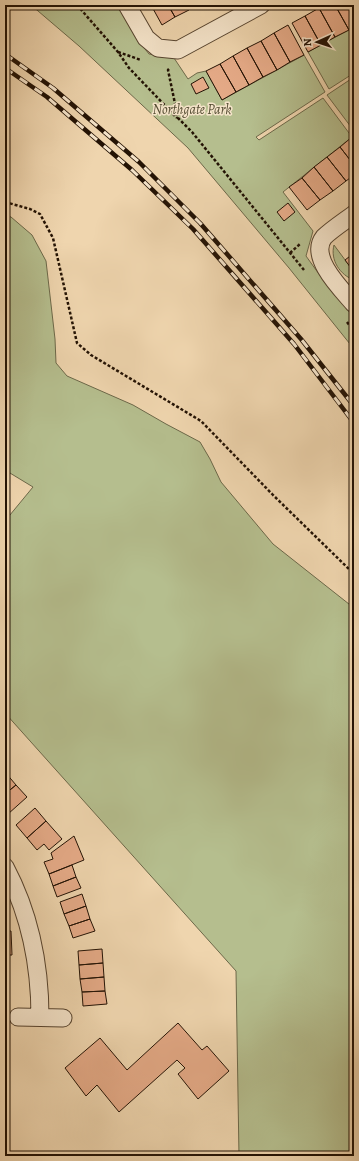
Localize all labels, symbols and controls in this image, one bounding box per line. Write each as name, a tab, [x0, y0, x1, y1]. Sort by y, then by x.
north arrow	[297, 22, 337, 62]
text: N	[300, 38, 315, 47]
park label: Northgate Park	[153, 100, 231, 119]

